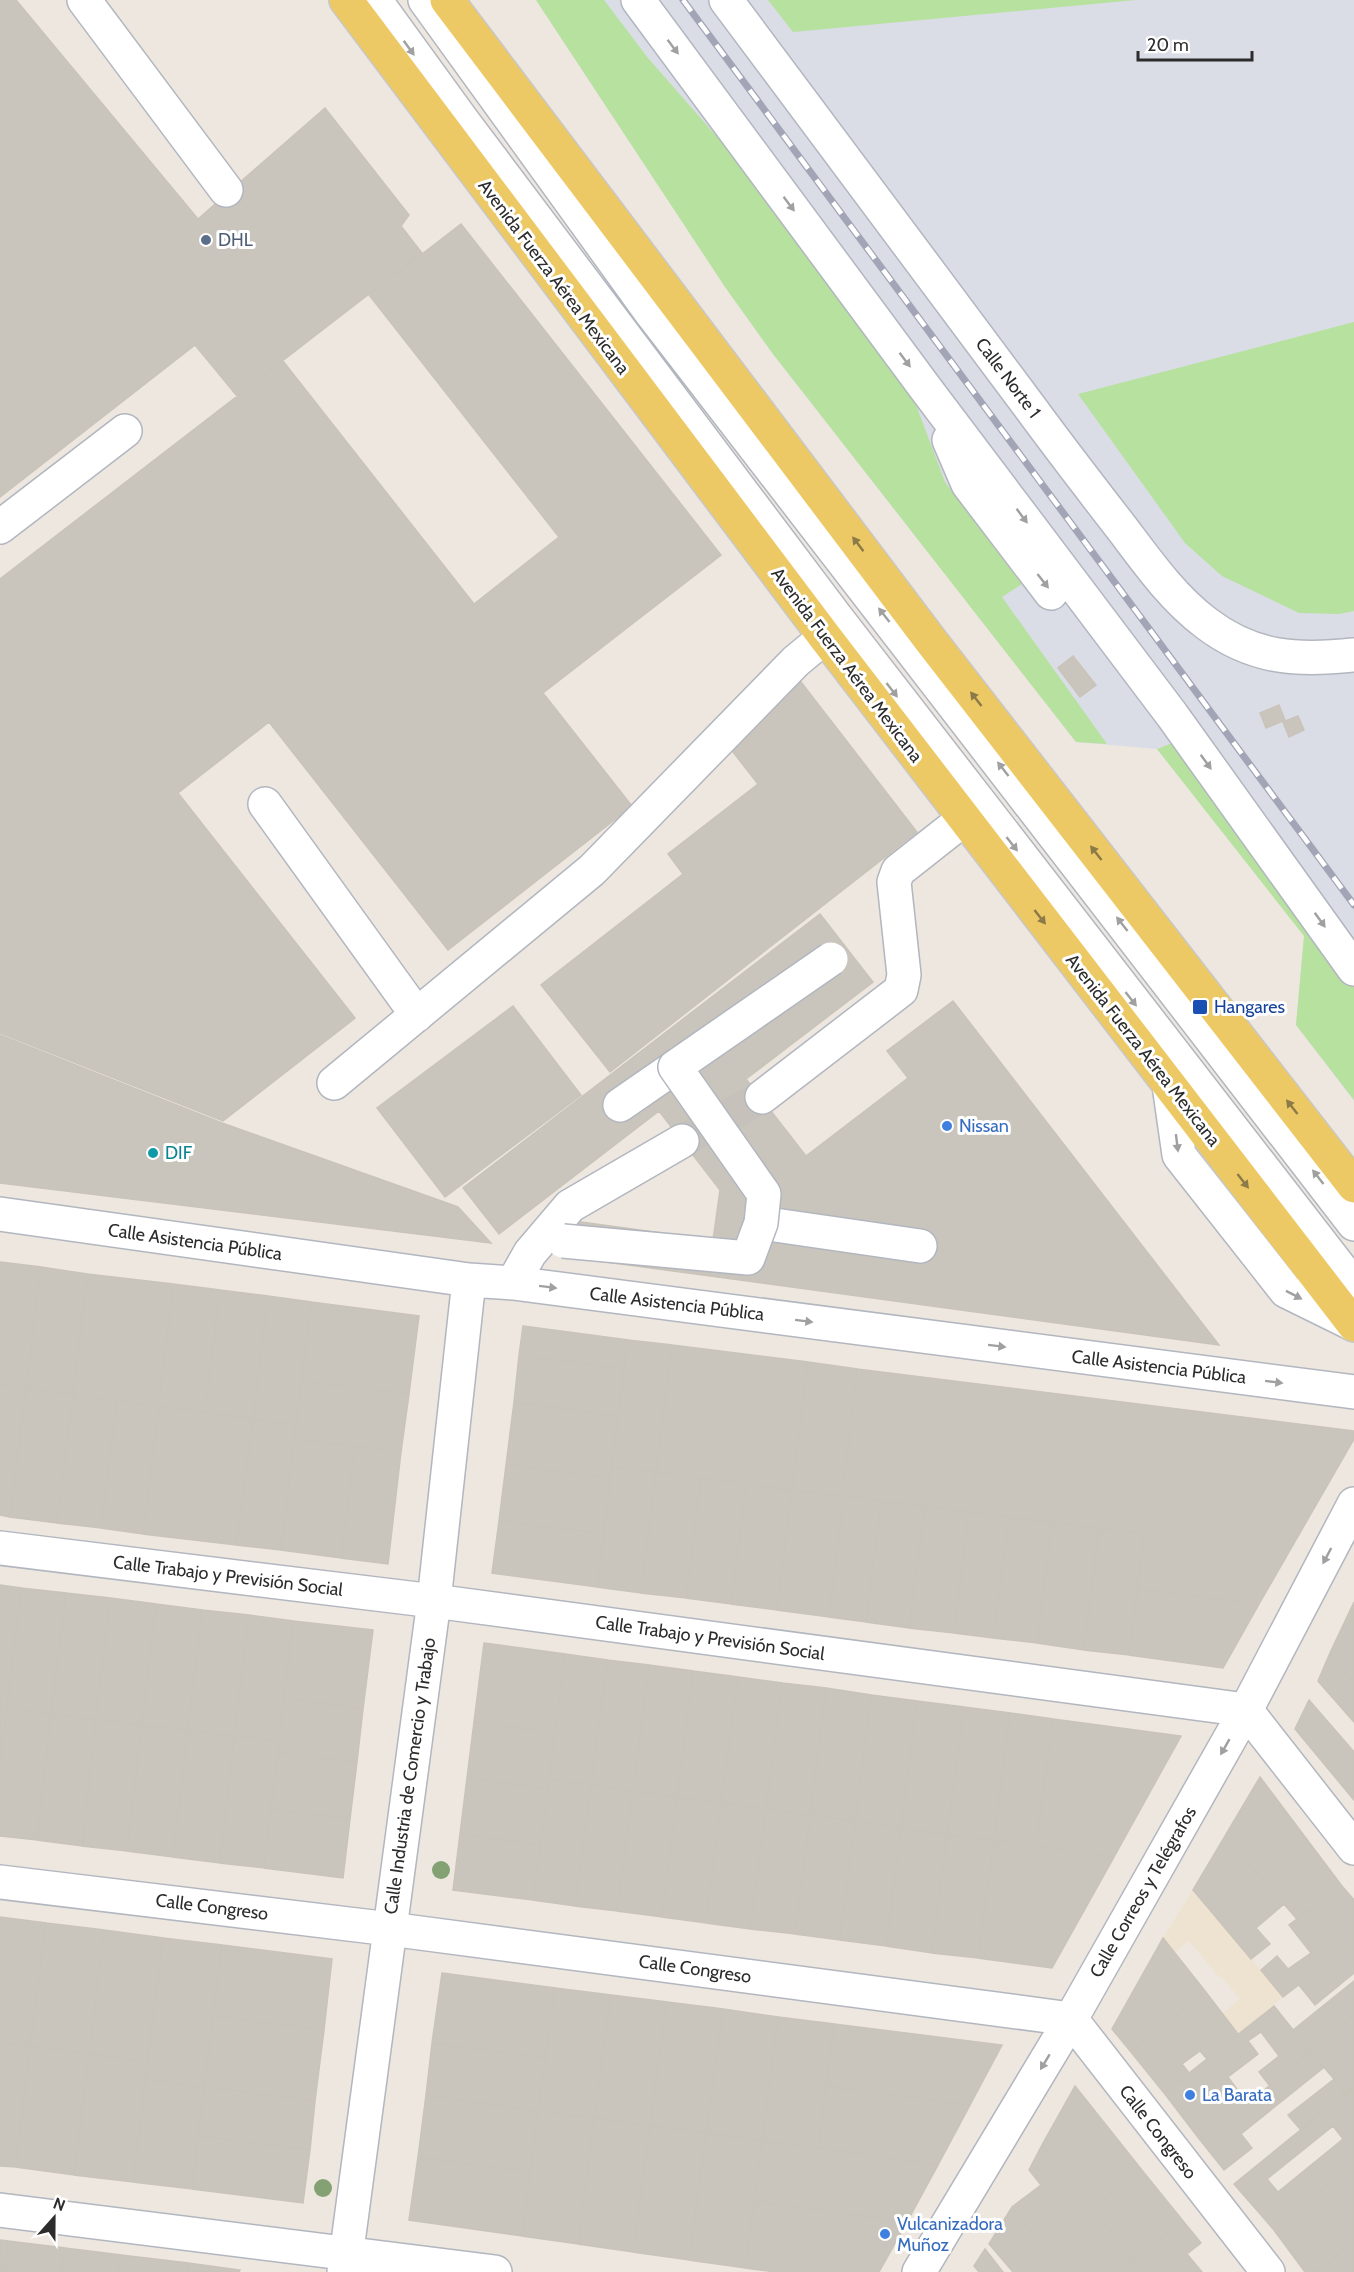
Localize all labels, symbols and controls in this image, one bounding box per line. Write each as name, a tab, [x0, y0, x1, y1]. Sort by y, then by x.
scale bar	[1138, 24, 1252, 62]
text: 20 m	[1147, 34, 1189, 56]
one-way arrow	[666, 39, 679, 55]
one-way arrow	[403, 40, 415, 55]
street label: Avenida Fuerza Aérea Mexicana	[474, 175, 635, 379]
one-way arrow	[783, 195, 795, 211]
place label: DHL	[218, 229, 253, 251]
marker: DHL	[199, 233, 213, 247]
street label: Calle Norte 1	[971, 334, 1045, 422]
one-way arrow	[899, 352, 911, 368]
one-way arrow	[1016, 508, 1028, 524]
one-way arrow	[852, 537, 864, 553]
street label: Avenida Fuerza Aérea Mexicana	[767, 563, 928, 767]
one-way arrow	[1036, 574, 1048, 589]
one-way arrow	[878, 607, 890, 622]
one-way arrow	[886, 683, 898, 698]
one-way arrow	[970, 692, 982, 708]
one-way arrow	[1200, 754, 1212, 770]
one-way arrow	[996, 761, 1009, 777]
one-way arrow	[1005, 837, 1017, 852]
one-way arrow	[1090, 846, 1102, 861]
one-way arrow	[1034, 910, 1046, 925]
one-way arrow	[1314, 912, 1326, 928]
one-way arrow	[1116, 916, 1128, 931]
street label: Avenida Fuerza Aérea Mexicana	[1061, 949, 1225, 1151]
one-way arrow	[1125, 991, 1137, 1006]
place label: Hangares	[1214, 996, 1285, 1018]
marker: Hangares	[1191, 998, 1209, 1016]
one-way arrow	[1286, 1099, 1299, 1115]
place label: Nissan	[959, 1115, 1009, 1137]
marker: Nissan	[940, 1119, 954, 1133]
one-way arrow	[1172, 1133, 1182, 1152]
place label: DIF	[165, 1142, 193, 1164]
marker: DIF	[146, 1146, 160, 1160]
one-way arrow	[1313, 1170, 1325, 1185]
one-way arrow	[1237, 1173, 1250, 1189]
street label: Calle Asistencia Pública	[106, 1219, 284, 1265]
street label: Calle Asistencia Pública	[588, 1282, 766, 1326]
one-way arrow	[538, 1283, 557, 1292]
one-way arrow	[1286, 1290, 1303, 1300]
one-way arrow	[794, 1316, 813, 1325]
one-way arrow	[988, 1341, 1007, 1351]
street label: Calle Asistencia Pública	[1070, 1345, 1248, 1389]
one-way arrow	[1264, 1377, 1283, 1387]
one-way arrow	[1322, 1548, 1332, 1565]
street label: Calle Trabajo y Previsión Social	[112, 1551, 345, 1601]
street label: Calle Trabajo y Previsión Social	[594, 1611, 827, 1665]
street label: Calle Industria de Comercio y Trabajo	[380, 1636, 440, 1916]
one-way arrow	[1220, 1739, 1230, 1756]
street label: Calle Correos y Telégrafos	[1085, 1802, 1201, 1982]
street label: Calle Congreso	[154, 1889, 270, 1925]
street label: Calle Congreso	[637, 1950, 753, 1988]
one-way arrow	[1040, 2054, 1050, 2071]
street label: Calle Congreso	[1114, 2081, 1202, 2183]
place label: La Barata	[1202, 2084, 1272, 2106]
marker: La Barata	[1183, 2088, 1197, 2102]
north arrow	[24, 2188, 84, 2248]
text: N	[51, 2194, 68, 2215]
place label: Vulcanizadora Muñoz	[897, 2213, 1003, 2256]
marker: Vulcanizadora Muñoz	[878, 2227, 892, 2241]

